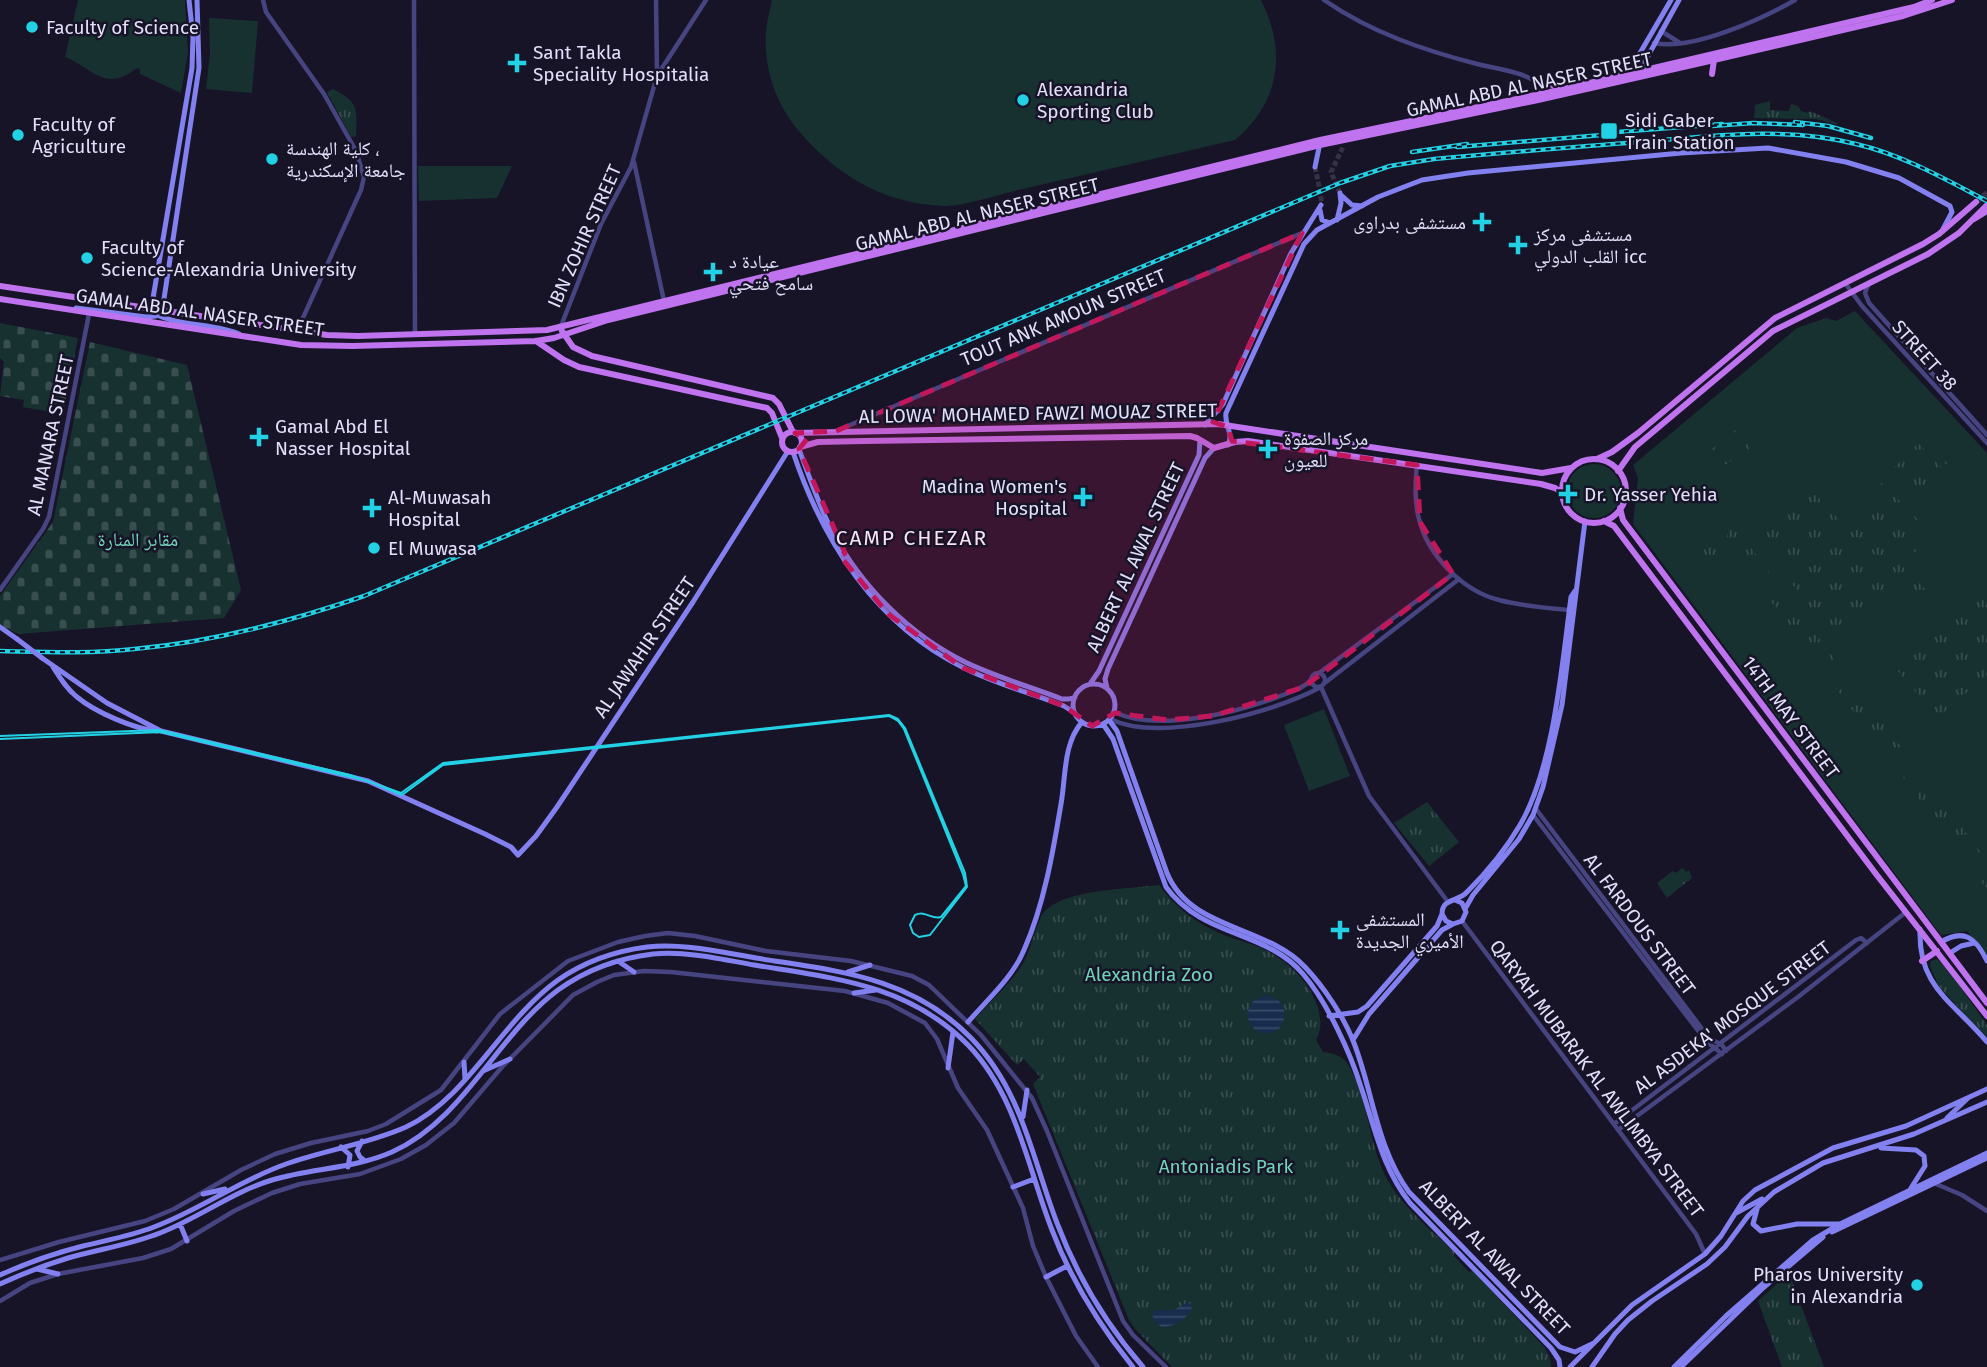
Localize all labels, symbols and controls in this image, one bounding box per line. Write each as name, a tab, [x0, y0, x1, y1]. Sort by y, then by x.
place label: Faculty of Science	[46, 16, 199, 39]
marker: Faculty of Science	[24, 19, 40, 35]
place label: Sant Takla Speciality Hospitalia	[533, 41, 709, 86]
street label: GAMAL ABD AL NASER STREET	[1404, 47, 1654, 122]
marker: Sant Takla Speciality Hospitalia	[507, 53, 527, 73]
place label: Alexandria Sporting Club	[1037, 78, 1154, 123]
marker: Alexandria Sporting Club	[1015, 92, 1031, 108]
place label: Sidi Gaber Train Station	[1625, 109, 1735, 154]
place label: Faculty of Agriculture	[32, 113, 126, 158]
marker: Sidi Gaber Train Station	[1599, 121, 1619, 141]
marker: Faculty of Agriculture	[10, 127, 26, 143]
place label: كلية الهندسة ، جامعة الإسكندرية	[286, 137, 406, 183]
marker: كلية الهندسة ، جامعة الإسكندرية	[264, 151, 280, 167]
street label: IBN ZOHIR STREET	[543, 161, 626, 311]
street label: GAMAL ABD AL NASER STREET	[853, 173, 1102, 256]
place label: مستشفى بدراوى	[1353, 211, 1466, 234]
marker: مستشفى بدراوى	[1472, 212, 1492, 232]
place label: مستشفى مركز القلب الدولي icc	[1533, 223, 1647, 272]
marker: مستشفى مركز القلب الدولي icc	[1508, 235, 1528, 255]
place label: Faculty of Science-Alexandria University	[101, 236, 357, 281]
marker: Faculty of Science-Alexandria University	[79, 250, 95, 266]
place label: عيادة د سامح فتحي	[729, 250, 813, 299]
marker: عيادة د سامح فتحي	[703, 262, 723, 282]
street label: TOUT ANK AMOUN STREET	[957, 264, 1169, 371]
street label: GAMAL ABD AL NASER STREET	[74, 284, 326, 341]
street label: STREET 38	[1887, 316, 1962, 395]
street label: AL MANARA STREET	[22, 352, 79, 518]
street label: AL LOWA' MOHAMED FAWZI MOUAZ STREET	[859, 399, 1218, 428]
place label: Gamal Abd El Nasser Hospital	[275, 415, 411, 460]
marker: Gamal Abd El Nasser Hospital	[249, 427, 269, 447]
place label: مركز الصفوة للعيون	[1284, 427, 1368, 472]
marker: مركز الصفوة للعيون	[1258, 439, 1278, 459]
street label: ALBERT AL AWAL STREET	[1081, 458, 1190, 656]
place label: Madina Women's Hospital	[922, 475, 1067, 520]
place label: Dr. Yasser Yehia	[1584, 483, 1718, 506]
marker: Dr. Yasser Yehia	[1558, 484, 1578, 504]
place label: Al-Muwasah Hospital	[388, 486, 491, 531]
marker: Madina Women's Hospital	[1073, 487, 1093, 507]
marker: Al-Muwasah Hospital	[362, 498, 382, 518]
district label: CAMP CHEZAR	[836, 525, 988, 551]
park label: مقابر المنارة	[98, 528, 178, 551]
place label: El Muwasa	[388, 537, 477, 560]
marker: El Muwasa	[366, 540, 382, 556]
street label: AL JAWAHIR STREET	[589, 572, 700, 722]
street label: 14TH MAY STREET	[1737, 652, 1844, 783]
street label: AL FARDOUS STREET	[1579, 849, 1700, 1000]
place label: المستشفى الأميري الجديدة	[1356, 908, 1464, 957]
marker: المستشفى الأميري الجديدة	[1330, 920, 1350, 940]
street label: QARYAH MUBARAK AL AWLIMBYA STREET	[1485, 935, 1709, 1222]
street label: AL ASDEKA' MOSQUE STREET	[1629, 936, 1835, 1099]
park label: Alexandria Zoo	[1085, 963, 1213, 986]
park label: Antoniadis Park	[1159, 1155, 1294, 1178]
street label: ALBERT AL AWAL STREET	[1415, 1175, 1575, 1340]
place label: Pharos University in Alexandria	[1753, 1263, 1904, 1308]
marker: Pharos University in Alexandria	[1909, 1277, 1925, 1293]

